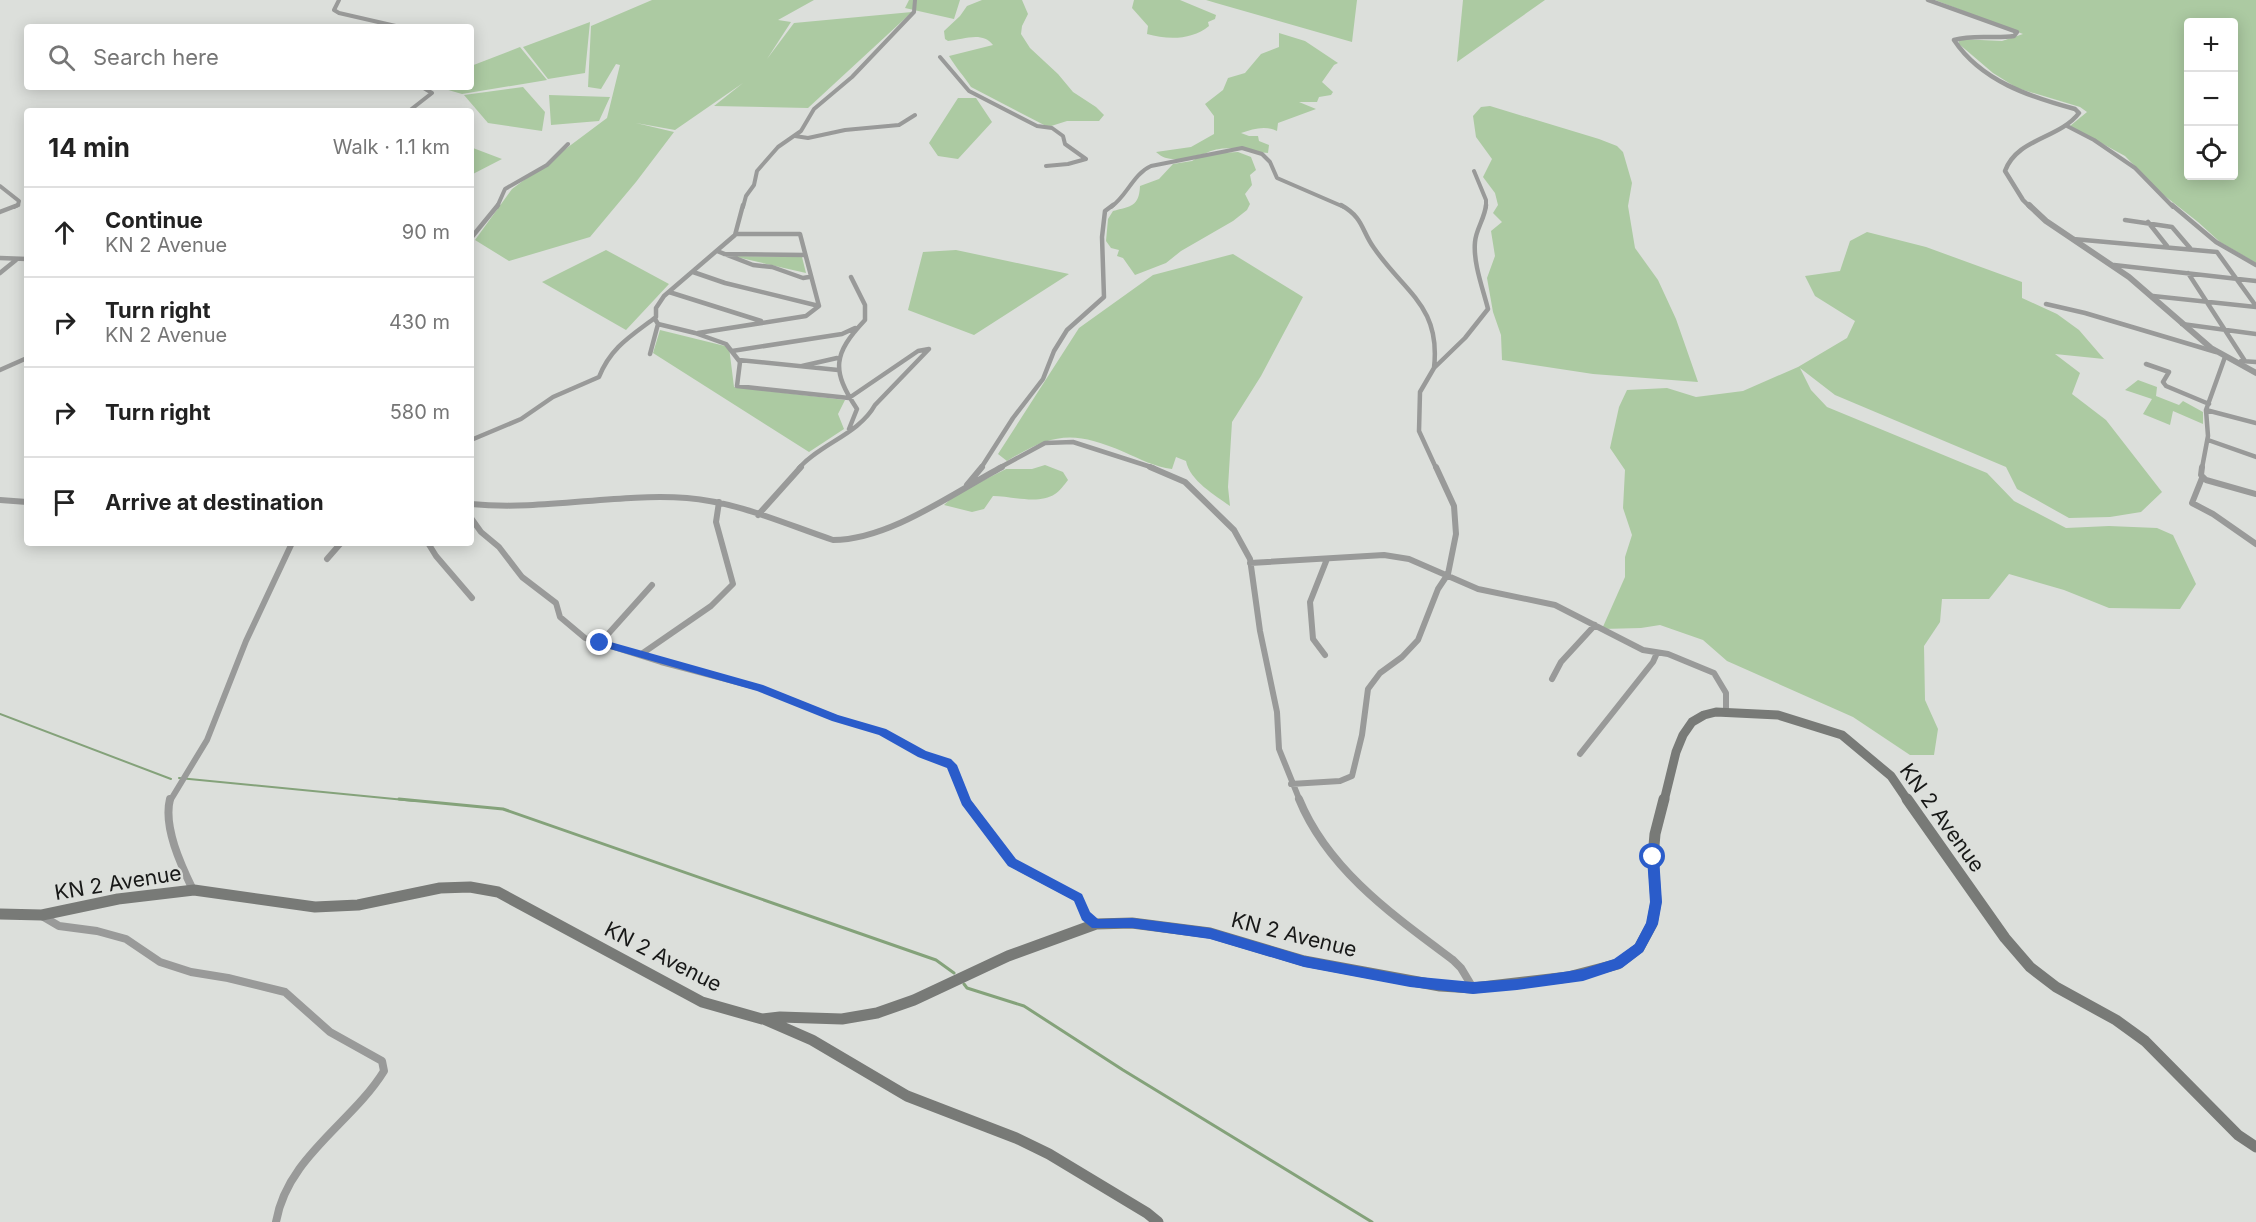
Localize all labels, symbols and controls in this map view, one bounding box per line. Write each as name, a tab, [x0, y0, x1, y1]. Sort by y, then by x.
map controls	[2184, 18, 2238, 180]
button: +	[2184, 18, 2238, 72]
search box	[24, 24, 474, 90]
icon: search	[45, 41, 78, 74]
text: Search here	[93, 44, 219, 70]
button: −	[2184, 72, 2238, 126]
button: locate	[2184, 126, 2238, 180]
text: 14 min	[48, 132, 130, 163]
text: Walk · 1.1 km	[333, 135, 450, 159]
text: Continue	[105, 207, 203, 233]
icon: ahead	[48, 216, 81, 249]
text: 90 m	[402, 220, 450, 244]
text: KN 2 Avenue	[105, 233, 227, 257]
text: Turn right	[105, 297, 211, 323]
icon: right	[48, 306, 81, 339]
text: 430 m	[389, 310, 450, 334]
text: KN 2 Avenue	[105, 323, 227, 347]
icon: right	[48, 396, 81, 429]
text: Turn right	[105, 399, 211, 425]
text: 580 m	[390, 400, 450, 424]
icon: arrive	[48, 486, 81, 519]
text: Arrive at destination	[105, 489, 324, 515]
route end	[586, 629, 612, 655]
street label: KN 2 Avenue	[1895, 758, 1990, 877]
route start	[1639, 843, 1665, 869]
street label: KN 2 Avenue	[53, 860, 183, 905]
street label: KN 2 Avenue	[1229, 907, 1359, 962]
street label: KN 2 Avenue	[600, 916, 726, 997]

